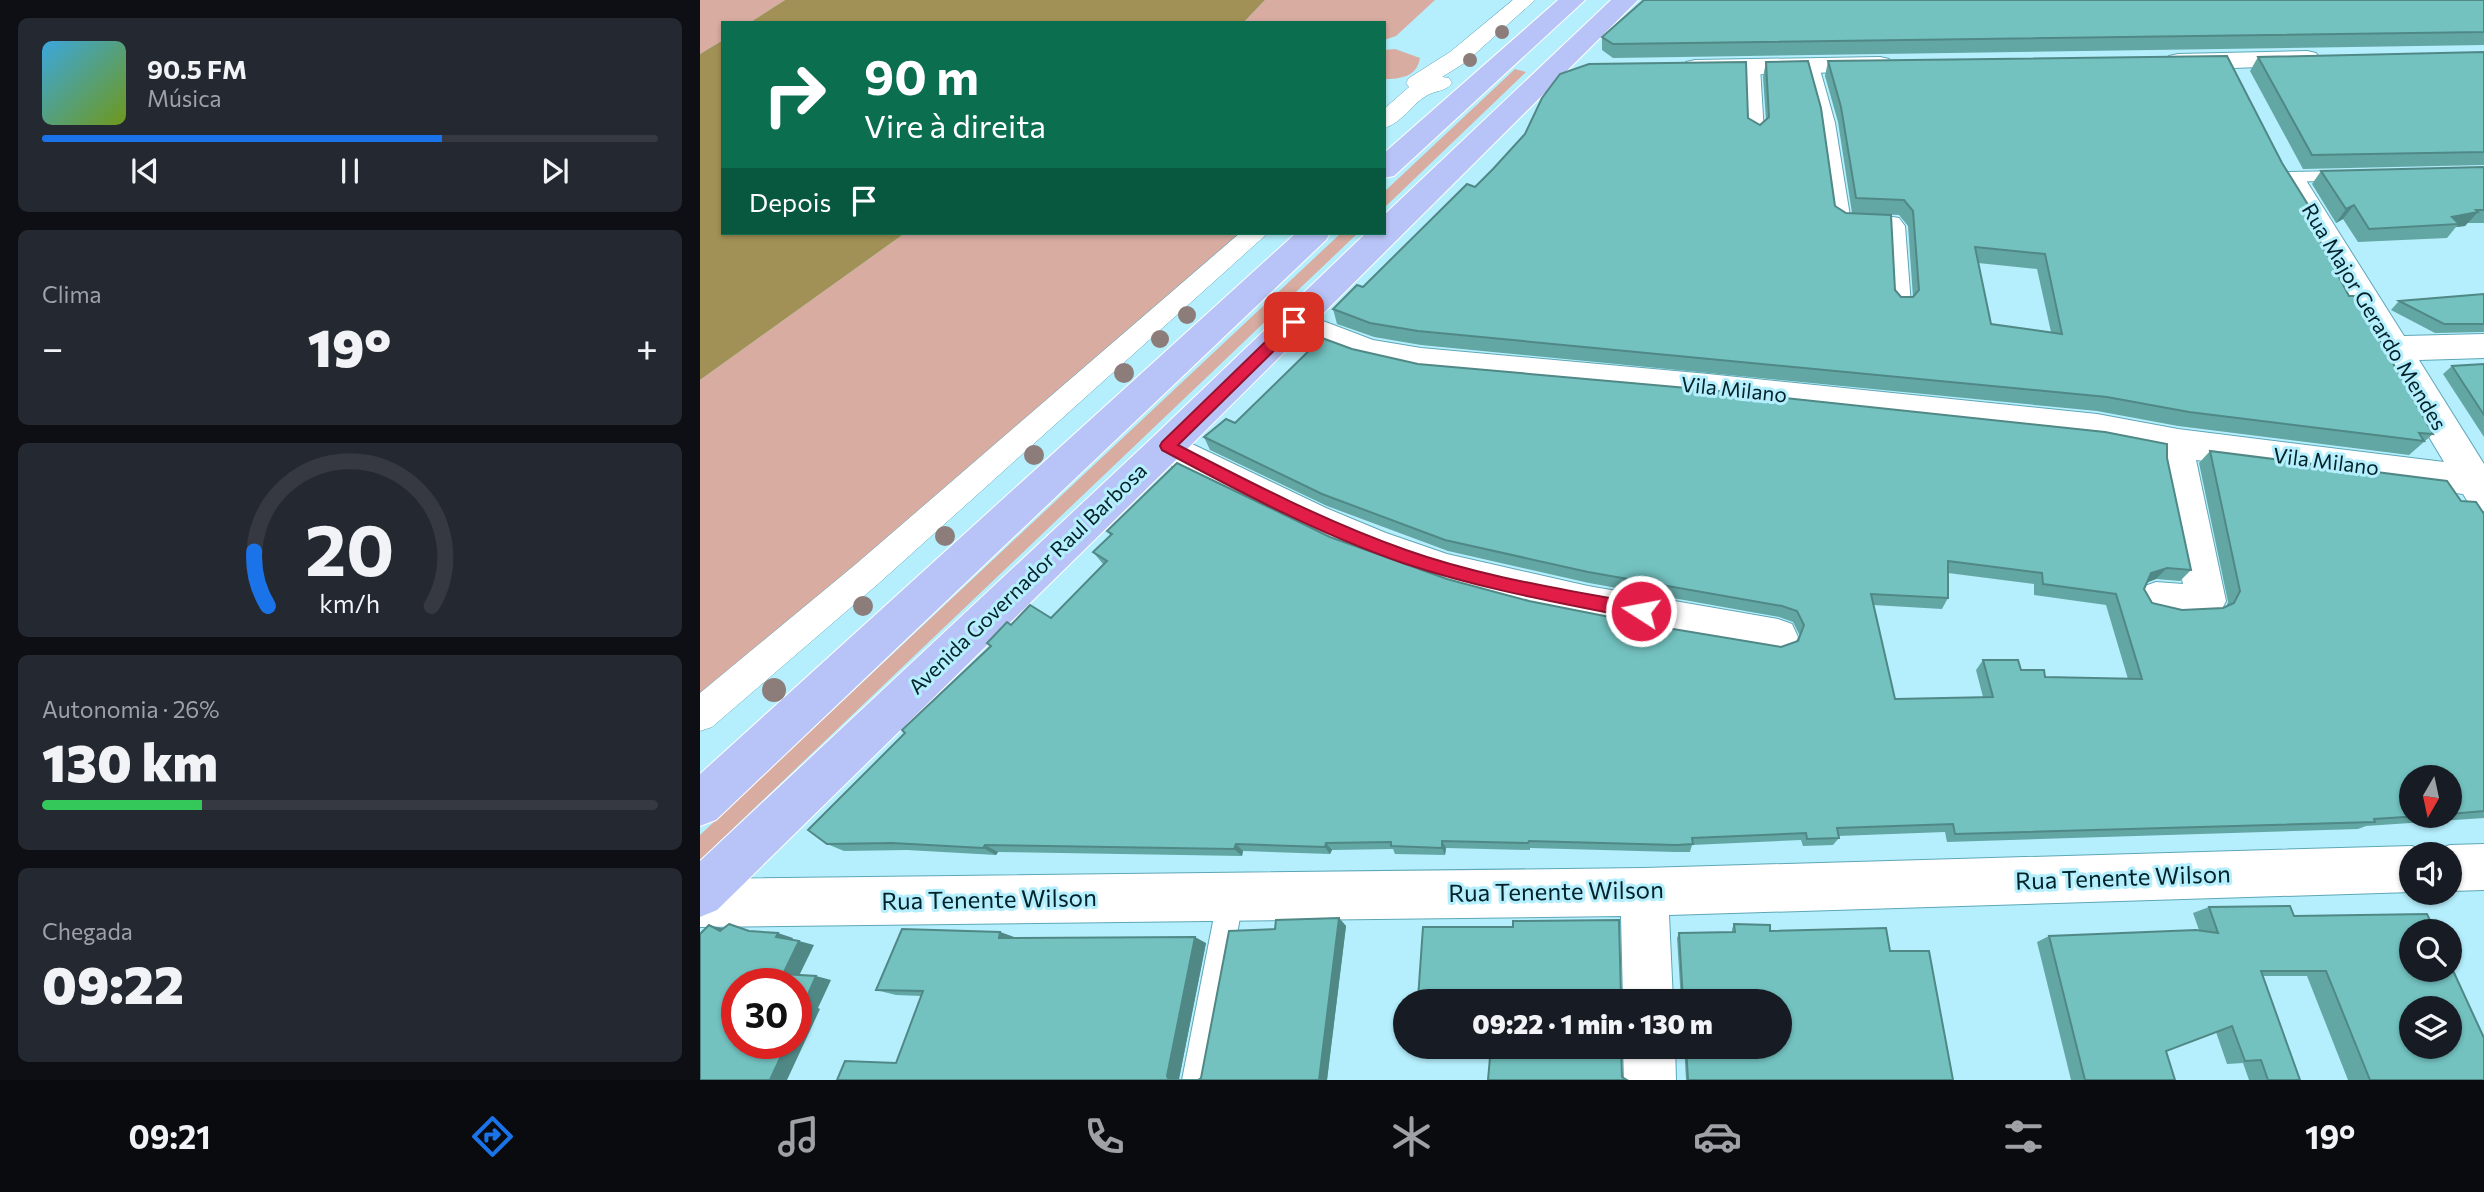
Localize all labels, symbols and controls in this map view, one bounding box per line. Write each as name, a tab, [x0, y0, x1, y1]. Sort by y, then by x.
text: 90 m	[864, 45, 979, 105]
icon: right	[749, 49, 840, 140]
text: 90.5 FM	[147, 53, 247, 84]
text: Música	[147, 84, 222, 112]
text: Vire à direita	[864, 105, 1046, 145]
icon: previous	[126, 152, 164, 190]
icon: pause	[331, 152, 369, 190]
icon: next	[536, 152, 574, 190]
icon: arrive	[845, 182, 883, 220]
text: Depois	[749, 186, 831, 217]
street label: Rua Major Gerardo Mendes	[2298, 198, 2453, 434]
text: Clima	[42, 280, 102, 308]
pin	[1264, 292, 1324, 352]
icon: arrive	[1275, 303, 1313, 341]
text: 19°	[308, 314, 391, 378]
text: −	[42, 323, 64, 370]
text: +	[636, 323, 658, 370]
street label: Vila Milano	[1680, 371, 1788, 407]
street label: Vila Milano	[2272, 442, 2381, 479]
street label: Avenida Governador Raul Barbosa	[903, 457, 1151, 699]
text: 20	[305, 502, 395, 591]
position arrow	[1604, 574, 1678, 648]
text: km/h	[320, 588, 380, 618]
text: Autonomia · 26%	[42, 695, 220, 723]
text: 130 km	[42, 729, 218, 793]
north arrow	[2399, 765, 2462, 828]
map controls	[2399, 765, 2462, 1059]
button: sound	[2399, 842, 2462, 905]
street label: Rua Tenente Wilson	[2015, 858, 2231, 895]
street label: Rua Tenente Wilson	[1448, 874, 1664, 907]
street label: Rua Tenente Wilson	[881, 882, 1097, 915]
text: Chegada	[42, 917, 133, 945]
button: search	[2399, 919, 2462, 982]
text: 09:22	[42, 951, 184, 1015]
speed limit sign: 30	[721, 968, 812, 1059]
button: layers	[2399, 996, 2462, 1059]
text: 09:22 · 1 min · 130 m	[1472, 1008, 1713, 1039]
icon: directions	[468, 1112, 517, 1161]
icon: music	[774, 1112, 823, 1161]
icon: phone	[1080, 1112, 1129, 1161]
icon: climate	[1387, 1112, 1436, 1161]
icon: car	[1693, 1112, 1742, 1161]
icon: filters	[1999, 1112, 2048, 1161]
text: 09:21	[129, 1116, 211, 1156]
text: 19°	[2305, 1116, 2355, 1156]

